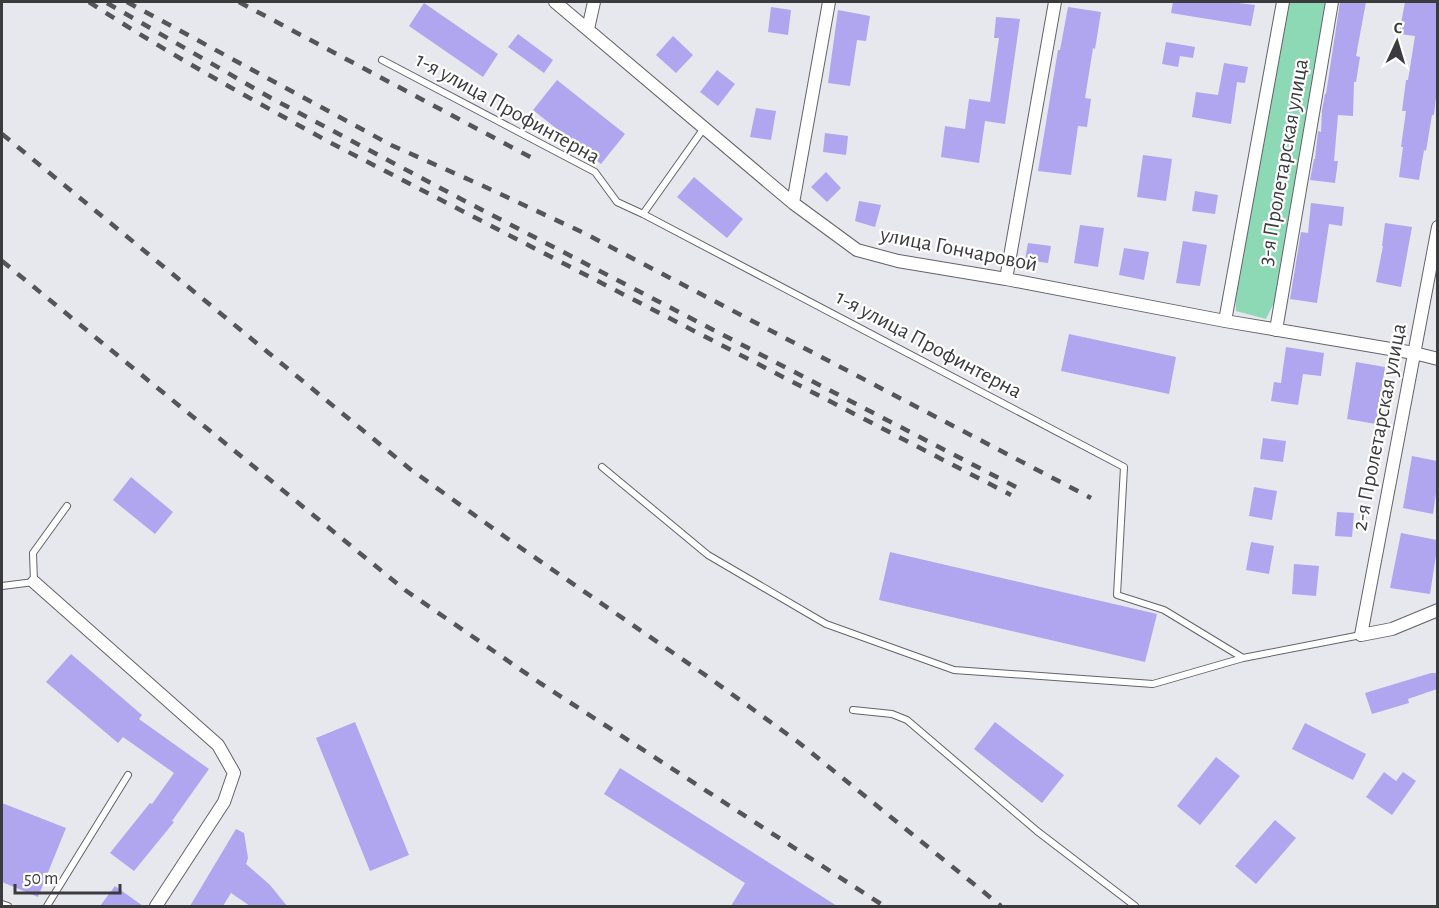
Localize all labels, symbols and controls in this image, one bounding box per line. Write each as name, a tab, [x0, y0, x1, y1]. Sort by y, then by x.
north arrow	[1367, 12, 1427, 72]
text: С	[1393, 20, 1403, 36]
street label: 1-я улица Профинтерна	[412, 48, 604, 168]
street label: 3-я Пролетарская улица	[1254, 57, 1312, 267]
street label: улица Гончаровой	[878, 223, 1039, 275]
street label: 1-я улица Профинтерна	[832, 286, 1026, 402]
street label: 2-я Пролетарская улица	[1348, 322, 1410, 532]
scale bar	[15, 857, 120, 895]
text: 50 m	[24, 870, 58, 888]

